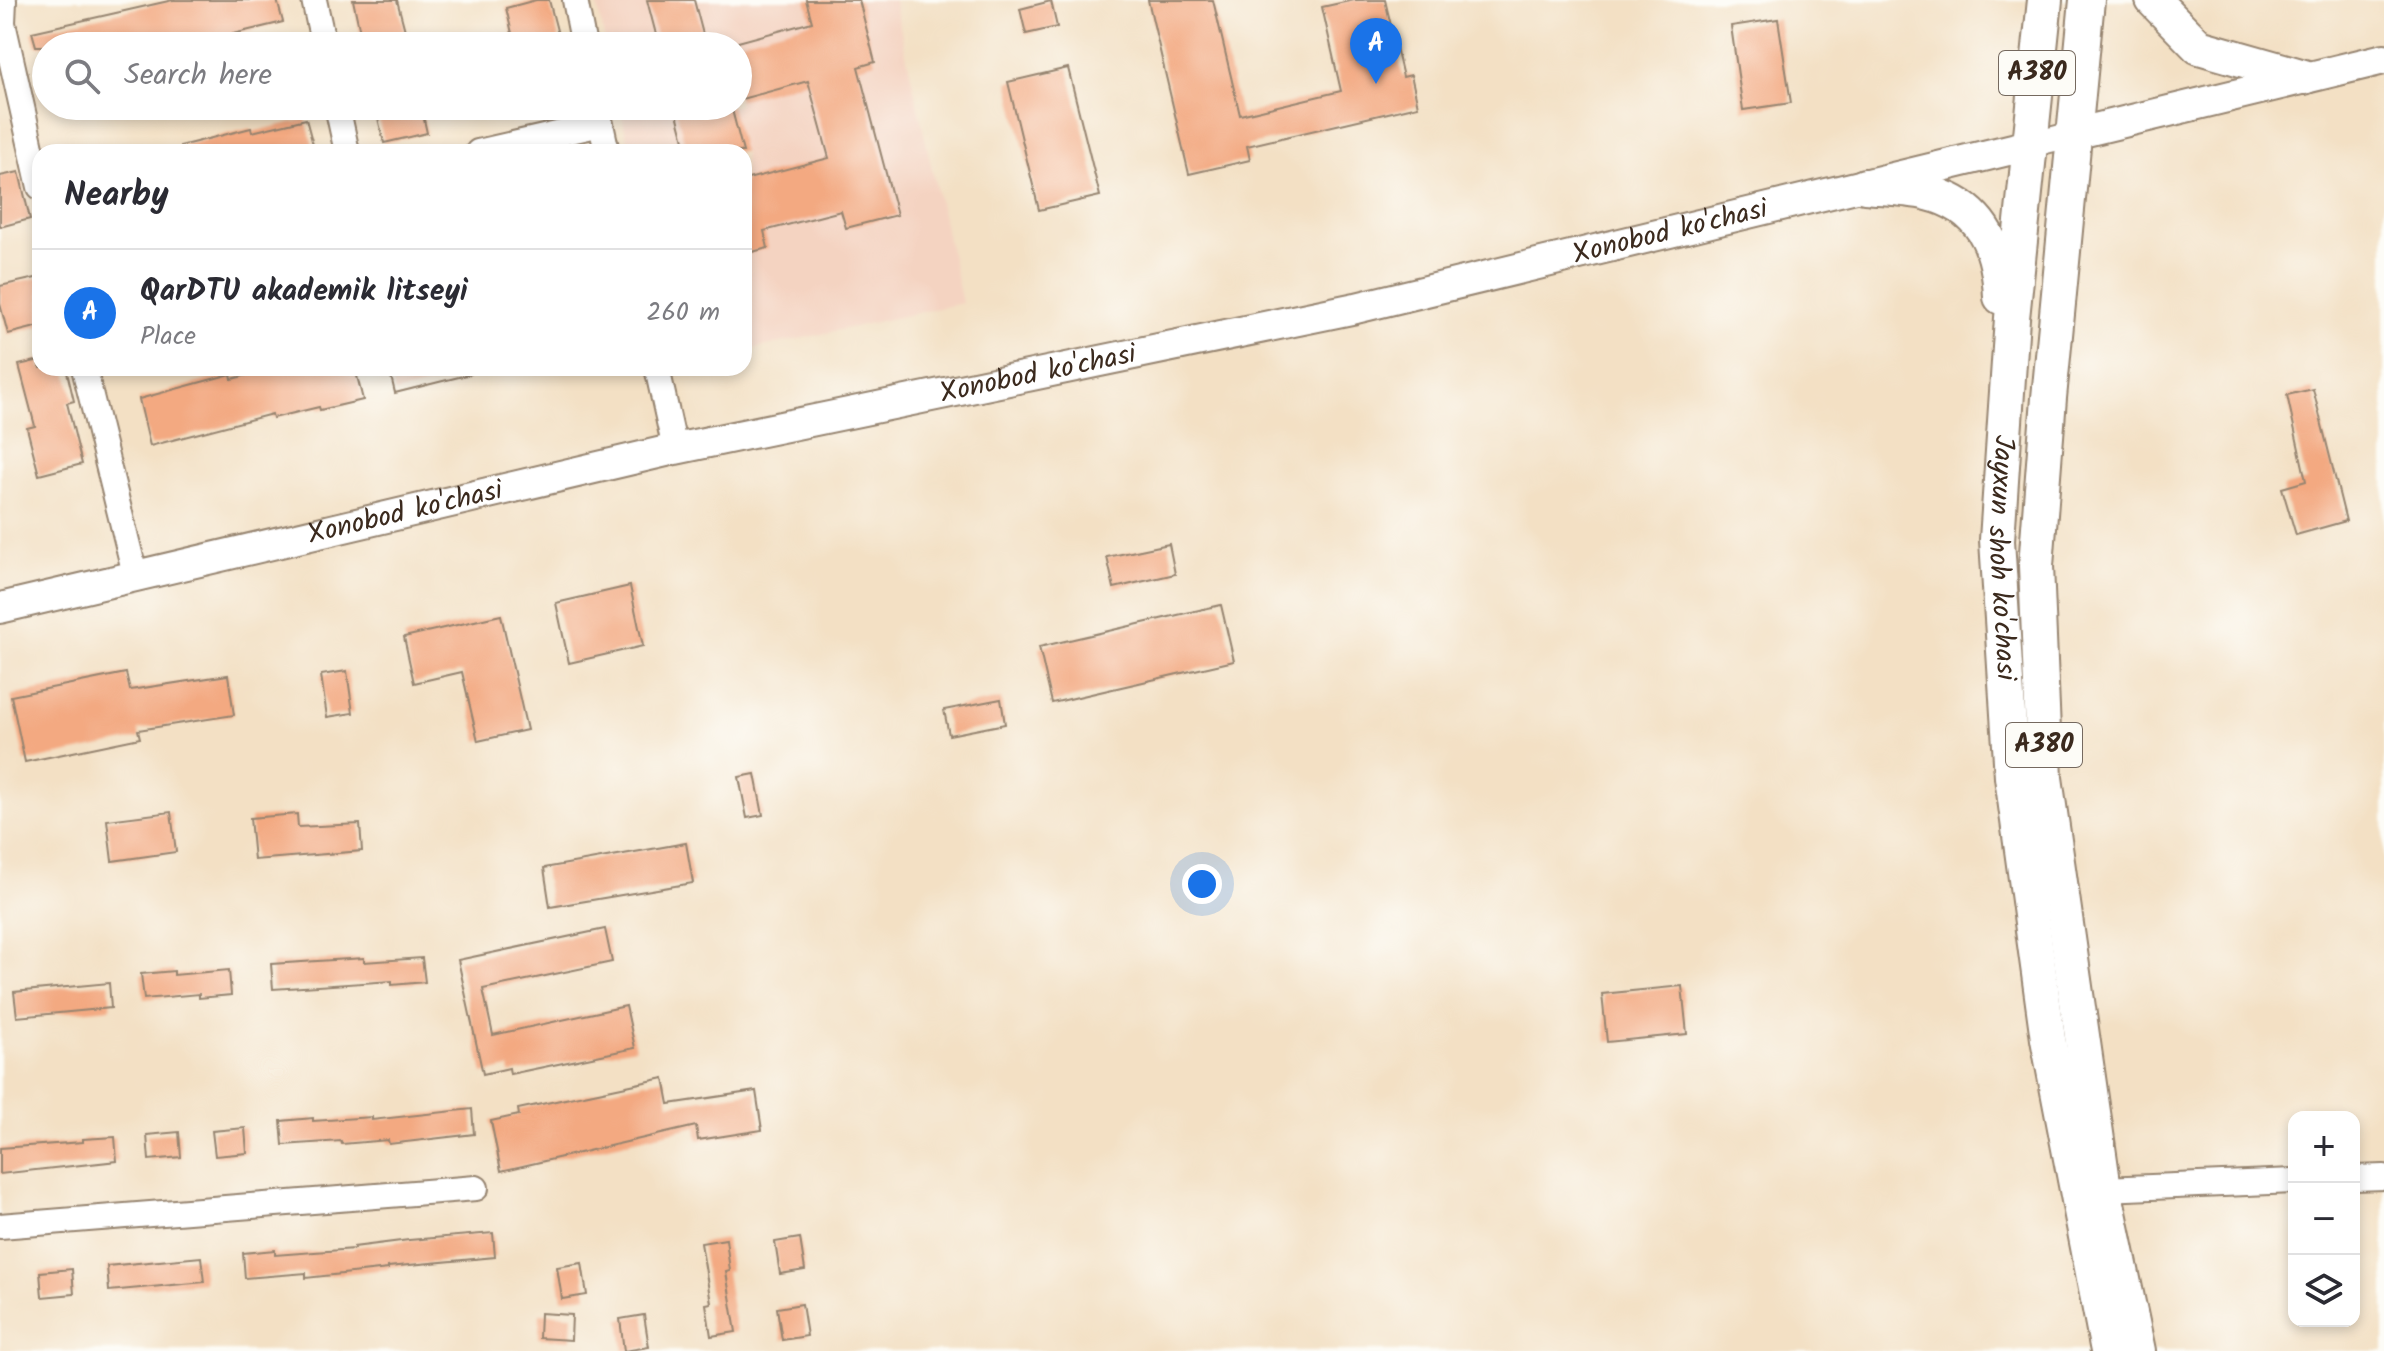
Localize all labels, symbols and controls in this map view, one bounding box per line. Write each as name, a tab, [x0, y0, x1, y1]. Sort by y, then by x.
pin: A	[1350, 18, 1402, 84]
search box	[32, 32, 752, 120]
road number: A380	[1999, 51, 2075, 95]
text: Search here	[124, 52, 272, 100]
icon: search	[60, 54, 104, 98]
text: Nearby	[64, 169, 169, 223]
street label: Xonobod ko'chasi	[1568, 186, 1774, 277]
text: QarDTU akademik litseyi	[140, 268, 468, 316]
text: A	[82, 292, 98, 334]
text: 260 m	[646, 292, 720, 334]
text: Place	[140, 316, 196, 358]
street label: Xonobod ko'chasi	[936, 331, 1141, 416]
street label: Jayxun shoh ko'chasi	[1974, 434, 2028, 683]
street label: Xonobod ko'chasi	[303, 468, 508, 557]
road number: A380	[2006, 723, 2082, 767]
your location	[1182, 864, 1222, 904]
map controls	[2288, 1111, 2360, 1327]
button: +	[2288, 1111, 2360, 1183]
button: −	[2288, 1183, 2360, 1255]
button: layers	[2288, 1255, 2360, 1327]

